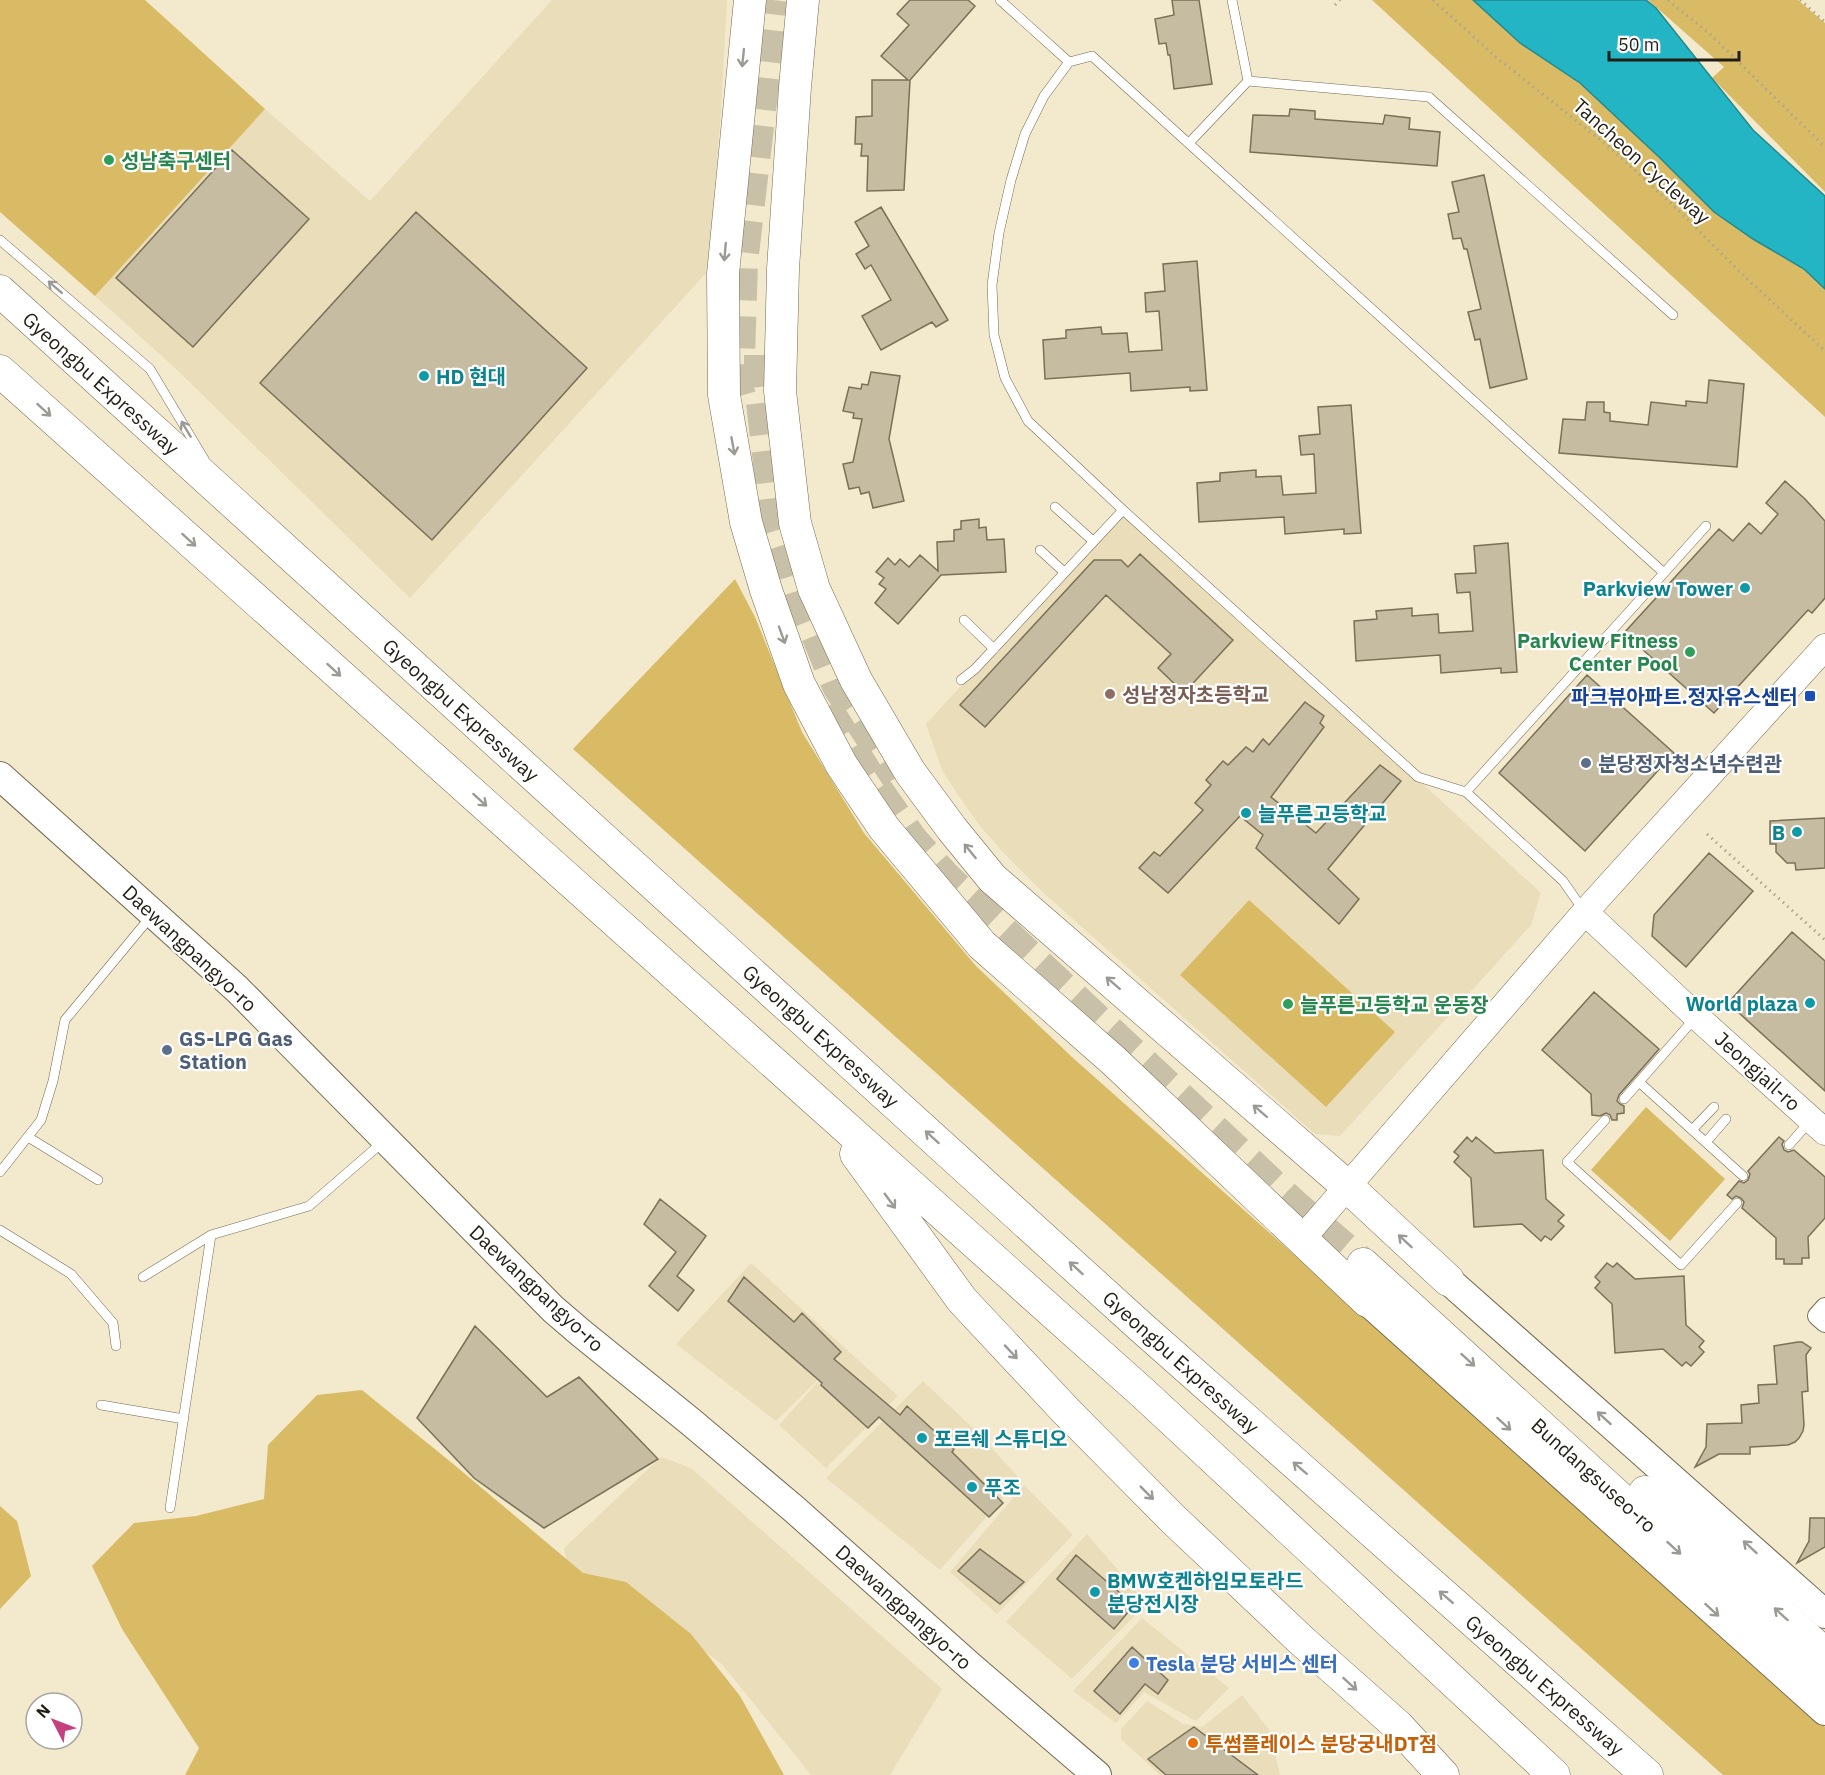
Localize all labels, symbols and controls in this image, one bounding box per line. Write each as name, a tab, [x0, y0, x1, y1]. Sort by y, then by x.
scale bar	[1609, 24, 1740, 62]
text: 50 m	[1618, 33, 1660, 56]
one-way arrow	[738, 48, 749, 68]
street label: Tancheon Cycleway	[1568, 92, 1717, 230]
place label: 성남축구센터	[121, 147, 231, 174]
marker: 성남축구센터	[102, 153, 116, 167]
one-way arrow	[719, 242, 730, 262]
one-way arrow	[47, 281, 63, 294]
street label: Gyeongbu Expressway	[17, 305, 185, 461]
place label: HD 현대	[436, 363, 506, 390]
marker: HD 현대	[417, 369, 431, 383]
one-way arrow	[36, 403, 51, 417]
one-way arrow	[180, 421, 192, 438]
one-way arrow	[728, 436, 739, 456]
one-way arrow	[181, 533, 196, 547]
place label: Parkview Tower	[1583, 575, 1733, 602]
marker: Parkview Tower	[1738, 581, 1752, 595]
one-way arrow	[777, 625, 788, 644]
place label: Parkview Fitness Center Pool	[1517, 627, 1678, 677]
street label: Gyeongbu Expressway	[377, 632, 545, 788]
marker: Parkview Fitness Center Pool	[1683, 645, 1697, 659]
one-way arrow	[326, 663, 341, 677]
place label: 성남정자초등학교	[1122, 681, 1269, 708]
place label: 파크뷰아파트.정자유스센터	[1571, 683, 1798, 710]
marker: 성남정자초등학교	[1103, 687, 1117, 701]
marker: 파크뷰아파트.정자유스센터	[1803, 689, 1817, 703]
place label: 분당정자청소년수련관	[1598, 750, 1783, 777]
marker: 분당정자청소년수련관	[1579, 756, 1593, 770]
one-way arrow	[472, 793, 487, 807]
place label: 늘푸른고등학교	[1258, 800, 1387, 827]
marker: 늘푸른고등학교	[1239, 806, 1253, 820]
place label: B	[1772, 819, 1785, 846]
marker: B	[1790, 825, 1804, 839]
one-way arrow	[963, 843, 976, 859]
street label: Daewangpangyo-ro	[117, 879, 263, 1017]
street label: Gyeongbu Expressway	[737, 958, 905, 1114]
one-way arrow	[1106, 976, 1121, 990]
place label: World plaza	[1685, 990, 1798, 1017]
place label: 늘푸른고등학교 운동장	[1300, 991, 1489, 1018]
marker: World plaza	[1803, 996, 1817, 1010]
marker: 늘푸른고등학교 운동장	[1281, 997, 1295, 1011]
place label: GS-LPG Gas Station	[179, 1025, 293, 1075]
street label: Jeongjail-ro	[1709, 1025, 1807, 1117]
marker: GS-LPG Gas Station	[160, 1043, 174, 1057]
one-way arrow	[1253, 1104, 1268, 1118]
one-way arrow	[925, 1130, 940, 1144]
one-way arrow	[883, 1192, 896, 1208]
street label: Daewangpangyo-ro	[464, 1219, 610, 1357]
one-way arrow	[1398, 1233, 1413, 1248]
one-way arrow	[1069, 1261, 1084, 1275]
street label: Gyeongbu Expressway	[1097, 1284, 1265, 1440]
one-way arrow	[1004, 1345, 1019, 1360]
one-way arrow	[1460, 1353, 1475, 1367]
one-way arrow	[1597, 1411, 1612, 1425]
street label: Bundangsuseo-ro	[1526, 1412, 1662, 1538]
one-way arrow	[1496, 1417, 1511, 1431]
place label: 포르쉐 스튜디오	[934, 1425, 1068, 1452]
marker: 포르쉐 스튜디오	[915, 1431, 929, 1445]
one-way arrow	[1293, 1461, 1308, 1475]
place label: 푸조	[984, 1474, 1021, 1501]
marker: 푸조	[965, 1480, 979, 1494]
one-way arrow	[1140, 1485, 1154, 1500]
street label: Daewangpangyo-ro	[830, 1538, 978, 1676]
one-way arrow	[1743, 1540, 1758, 1554]
one-way arrow	[1667, 1541, 1682, 1555]
place label: BMW호켄하임모토라드 분당전시장	[1107, 1567, 1303, 1617]
marker: BMW호켄하임모토라드 분당전시장	[1088, 1585, 1102, 1599]
one-way arrow	[1439, 1590, 1454, 1604]
one-way arrow	[1704, 1603, 1719, 1617]
one-way arrow	[1774, 1607, 1789, 1622]
street label: Gyeongbu Expressway	[1460, 1609, 1630, 1761]
place label: Tesla 분당 서비스 센터	[1146, 1650, 1338, 1677]
marker: Tesla 분당 서비스 센터	[1127, 1656, 1141, 1670]
one-way arrow	[1342, 1677, 1357, 1691]
north arrow	[24, 1691, 84, 1751]
text: N	[32, 1700, 54, 1722]
place label: 투썸플레이스 분당궁내DT점	[1205, 1730, 1437, 1757]
marker: 투썸플레이스 분당궁내DT점	[1186, 1736, 1200, 1750]

